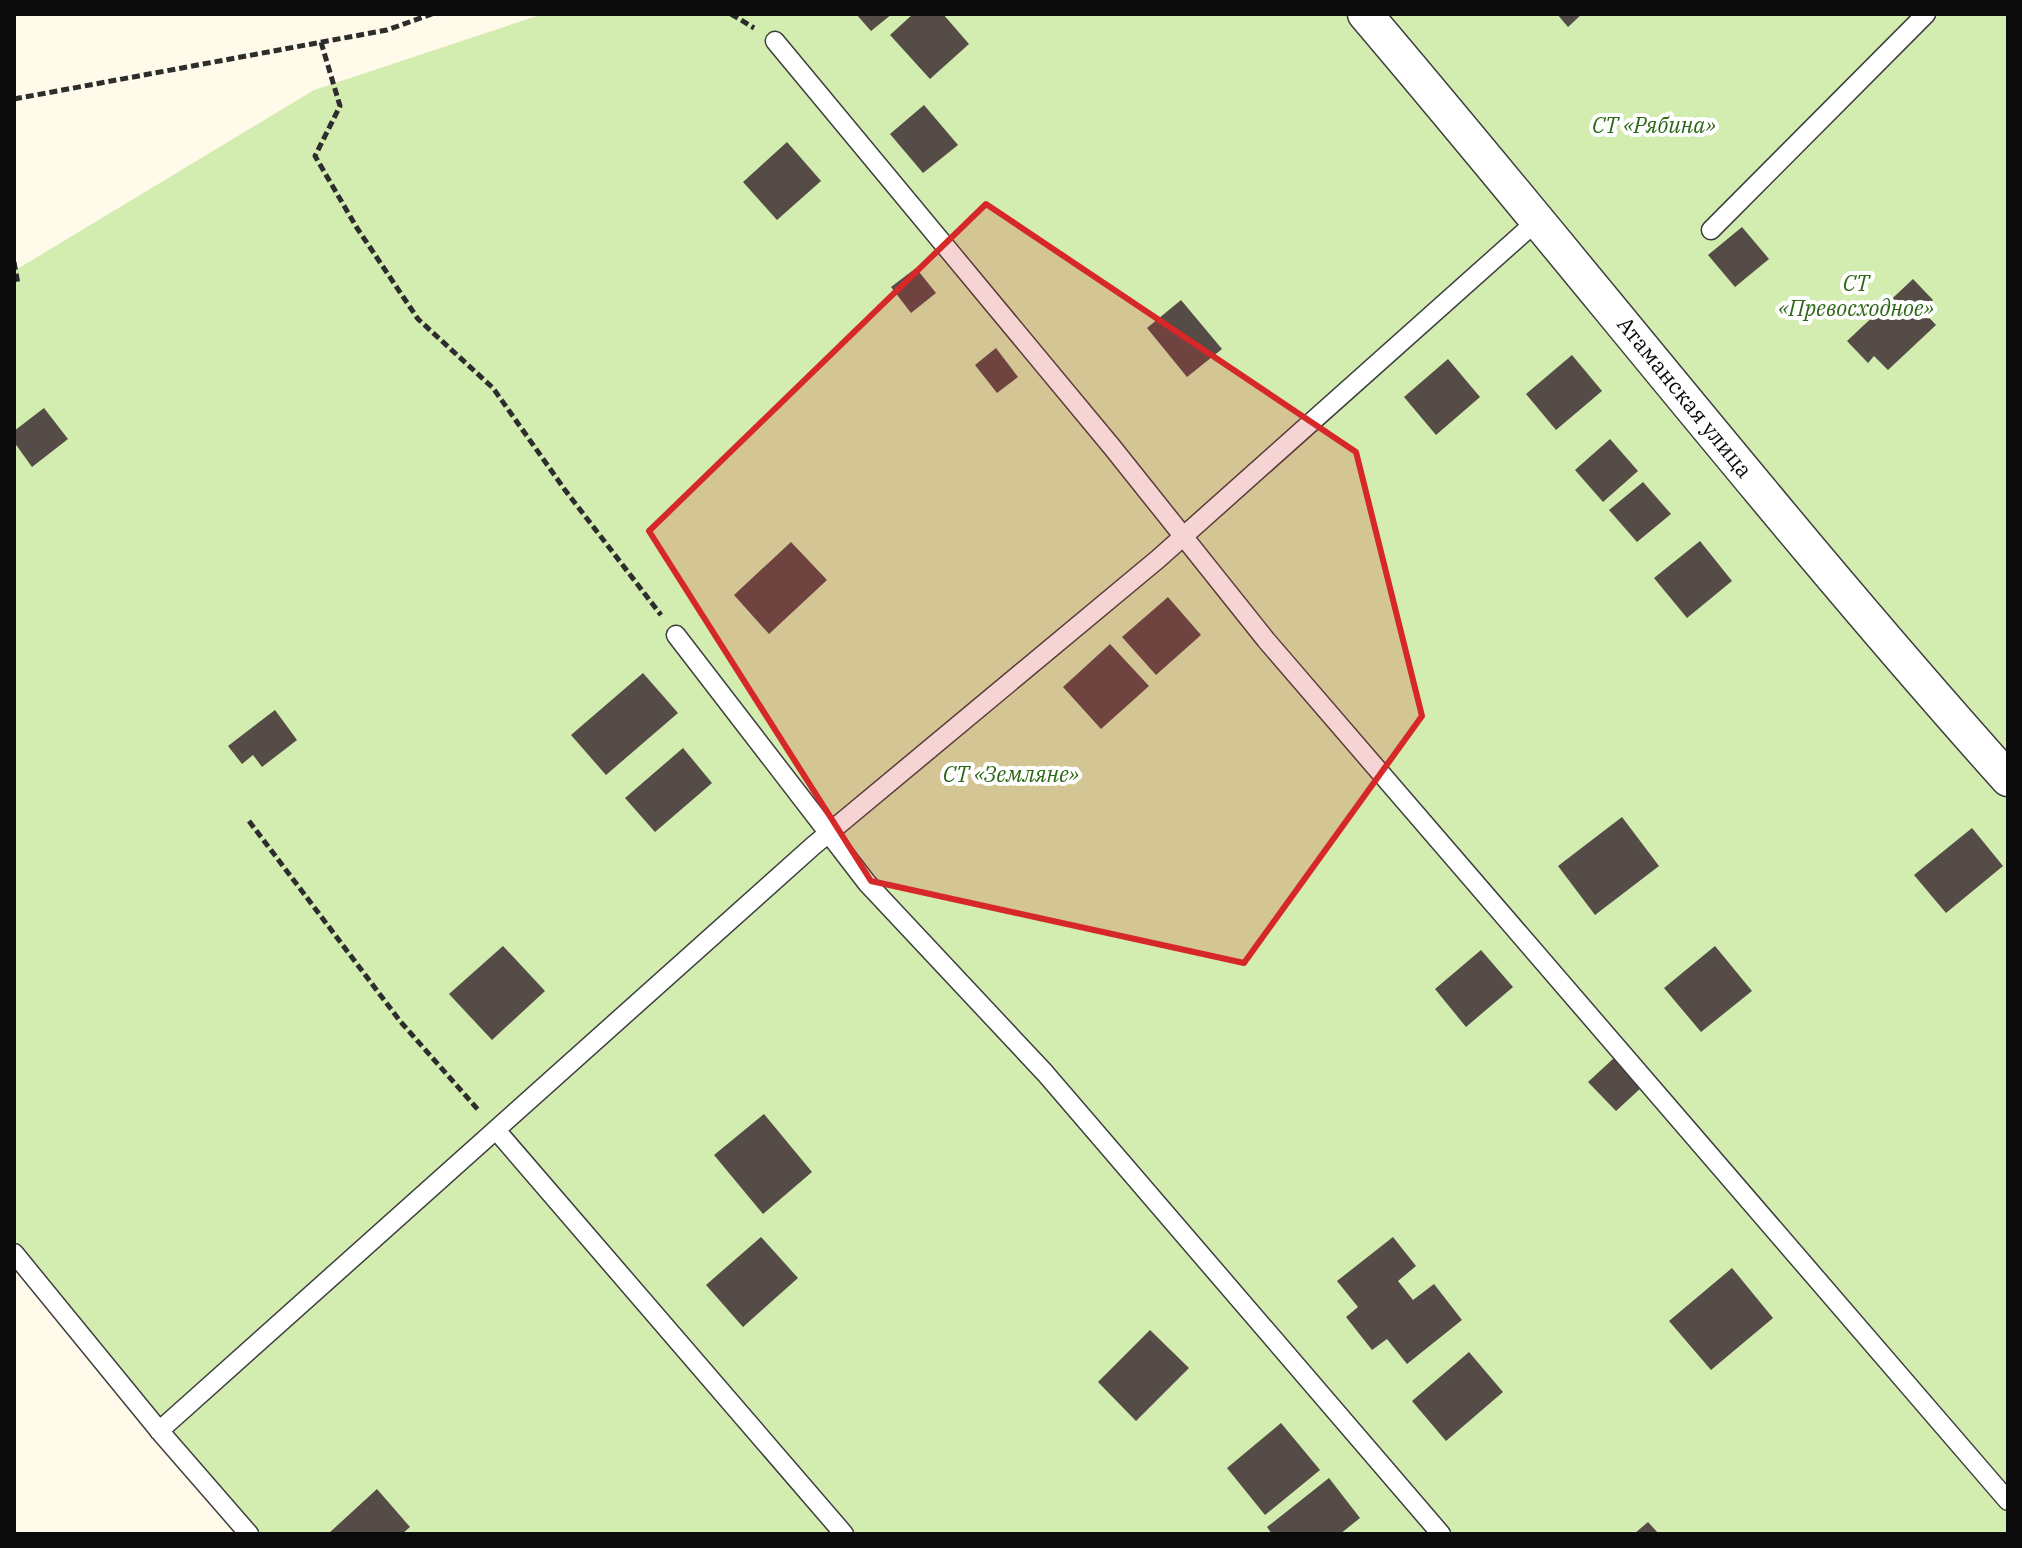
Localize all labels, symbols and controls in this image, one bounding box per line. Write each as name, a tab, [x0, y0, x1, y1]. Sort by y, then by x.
park label: СТ «Рябина»	[1592, 110, 1716, 139]
park label: СТ «Превосходное»	[1778, 268, 1934, 322]
street label: Атаманская улица	[1611, 310, 1759, 483]
park label: СТ «Земляне»	[943, 759, 1079, 788]

